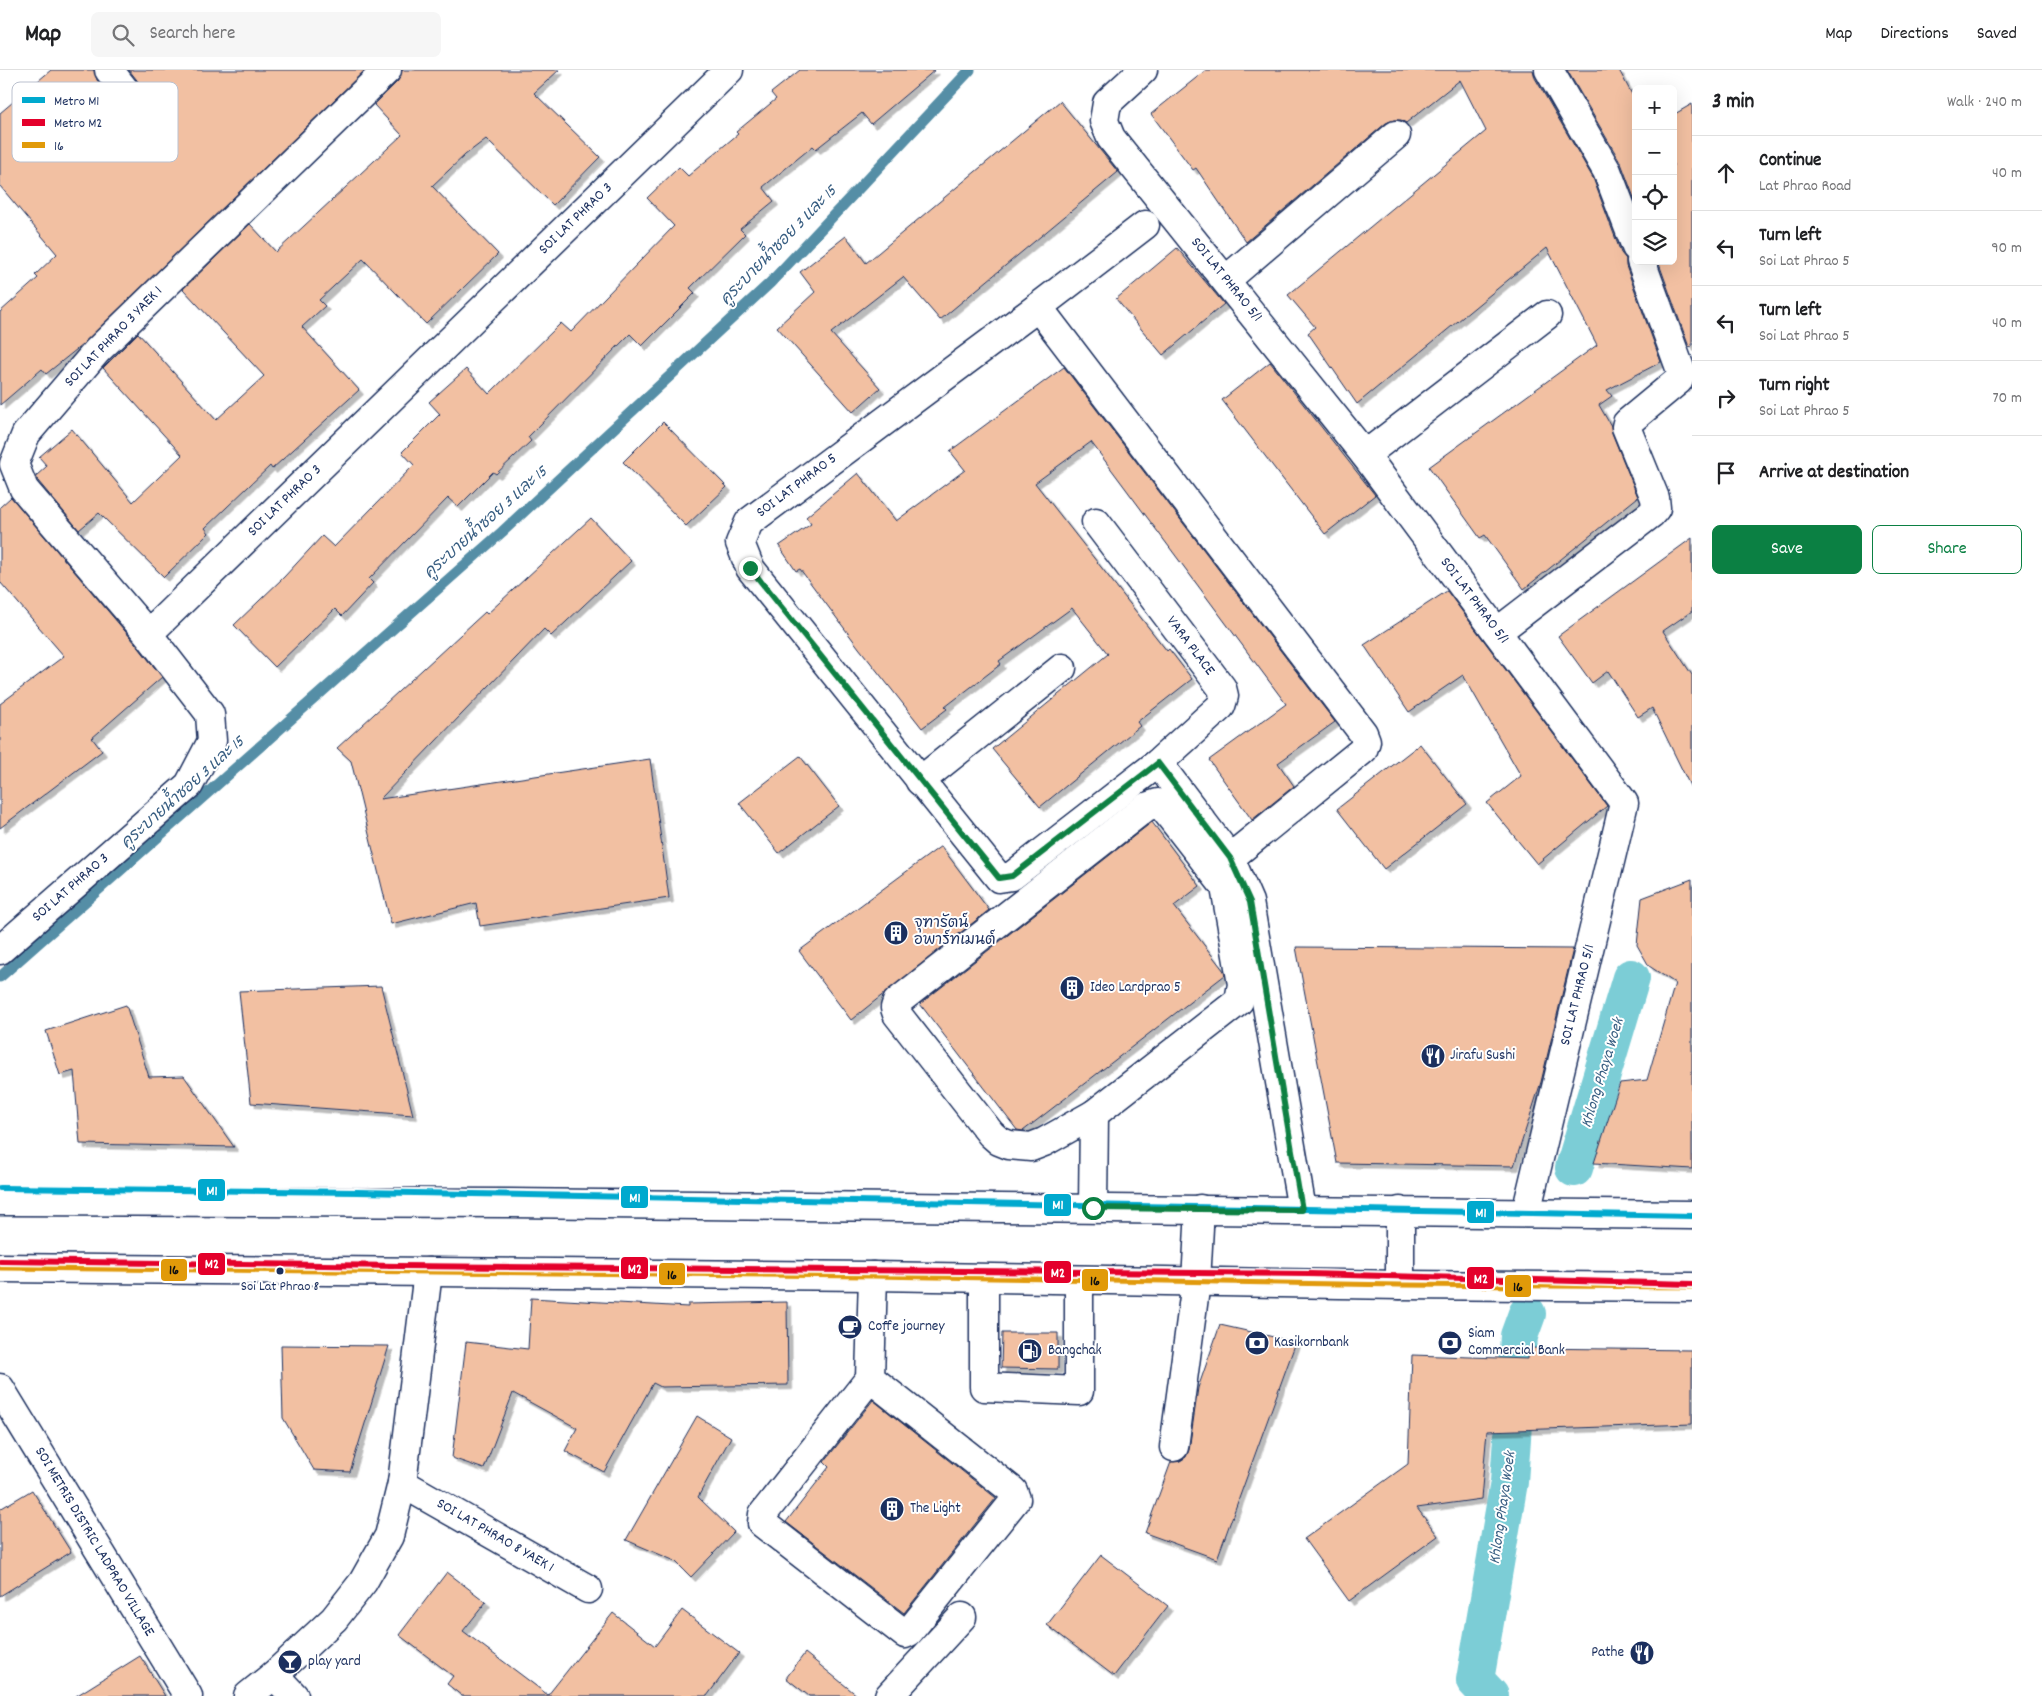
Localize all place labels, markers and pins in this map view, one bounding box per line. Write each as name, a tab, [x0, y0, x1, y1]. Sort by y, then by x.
place label: จุฑารัตน์ อพาร์ทเมนต์	[914, 912, 996, 952]
building icon: จุฑารัตน์ อพาร์ทเมนต์	[883, 920, 909, 946]
building icon: Ideo Lardprao 5	[1059, 975, 1085, 1001]
place label: Ideo Lardprao 5	[1090, 977, 1181, 999]
restaurant icon: Jirafu Sushi	[1420, 1043, 1446, 1069]
place label: Jirafu Sushi	[1450, 1045, 1515, 1067]
marker: Soi Lat Phrao 8	[275, 1266, 285, 1276]
place label: Soi Lat Phrao 8	[241, 1277, 320, 1297]
cafe icon: Coffe journey	[837, 1314, 863, 1340]
place label: Coffe journey	[868, 1316, 945, 1338]
place label: Siam Commercial Bank	[1468, 1323, 1565, 1362]
bank icon: Kasikornbank	[1244, 1330, 1270, 1356]
bank icon: Siam Commercial Bank	[1437, 1330, 1463, 1356]
place label: Kasikornbank	[1274, 1332, 1349, 1354]
fuel station icon: Bangchak	[1017, 1338, 1043, 1364]
place label: Bangchak	[1048, 1340, 1102, 1362]
building icon: The Light	[879, 1496, 905, 1522]
place label: The Light	[910, 1498, 961, 1520]
restaurant icon: Pathe	[1629, 1640, 1655, 1666]
place label: Pathe	[1591, 1642, 1624, 1664]
bar icon: play yard	[277, 1649, 303, 1675]
place label: play yard	[308, 1651, 361, 1673]

